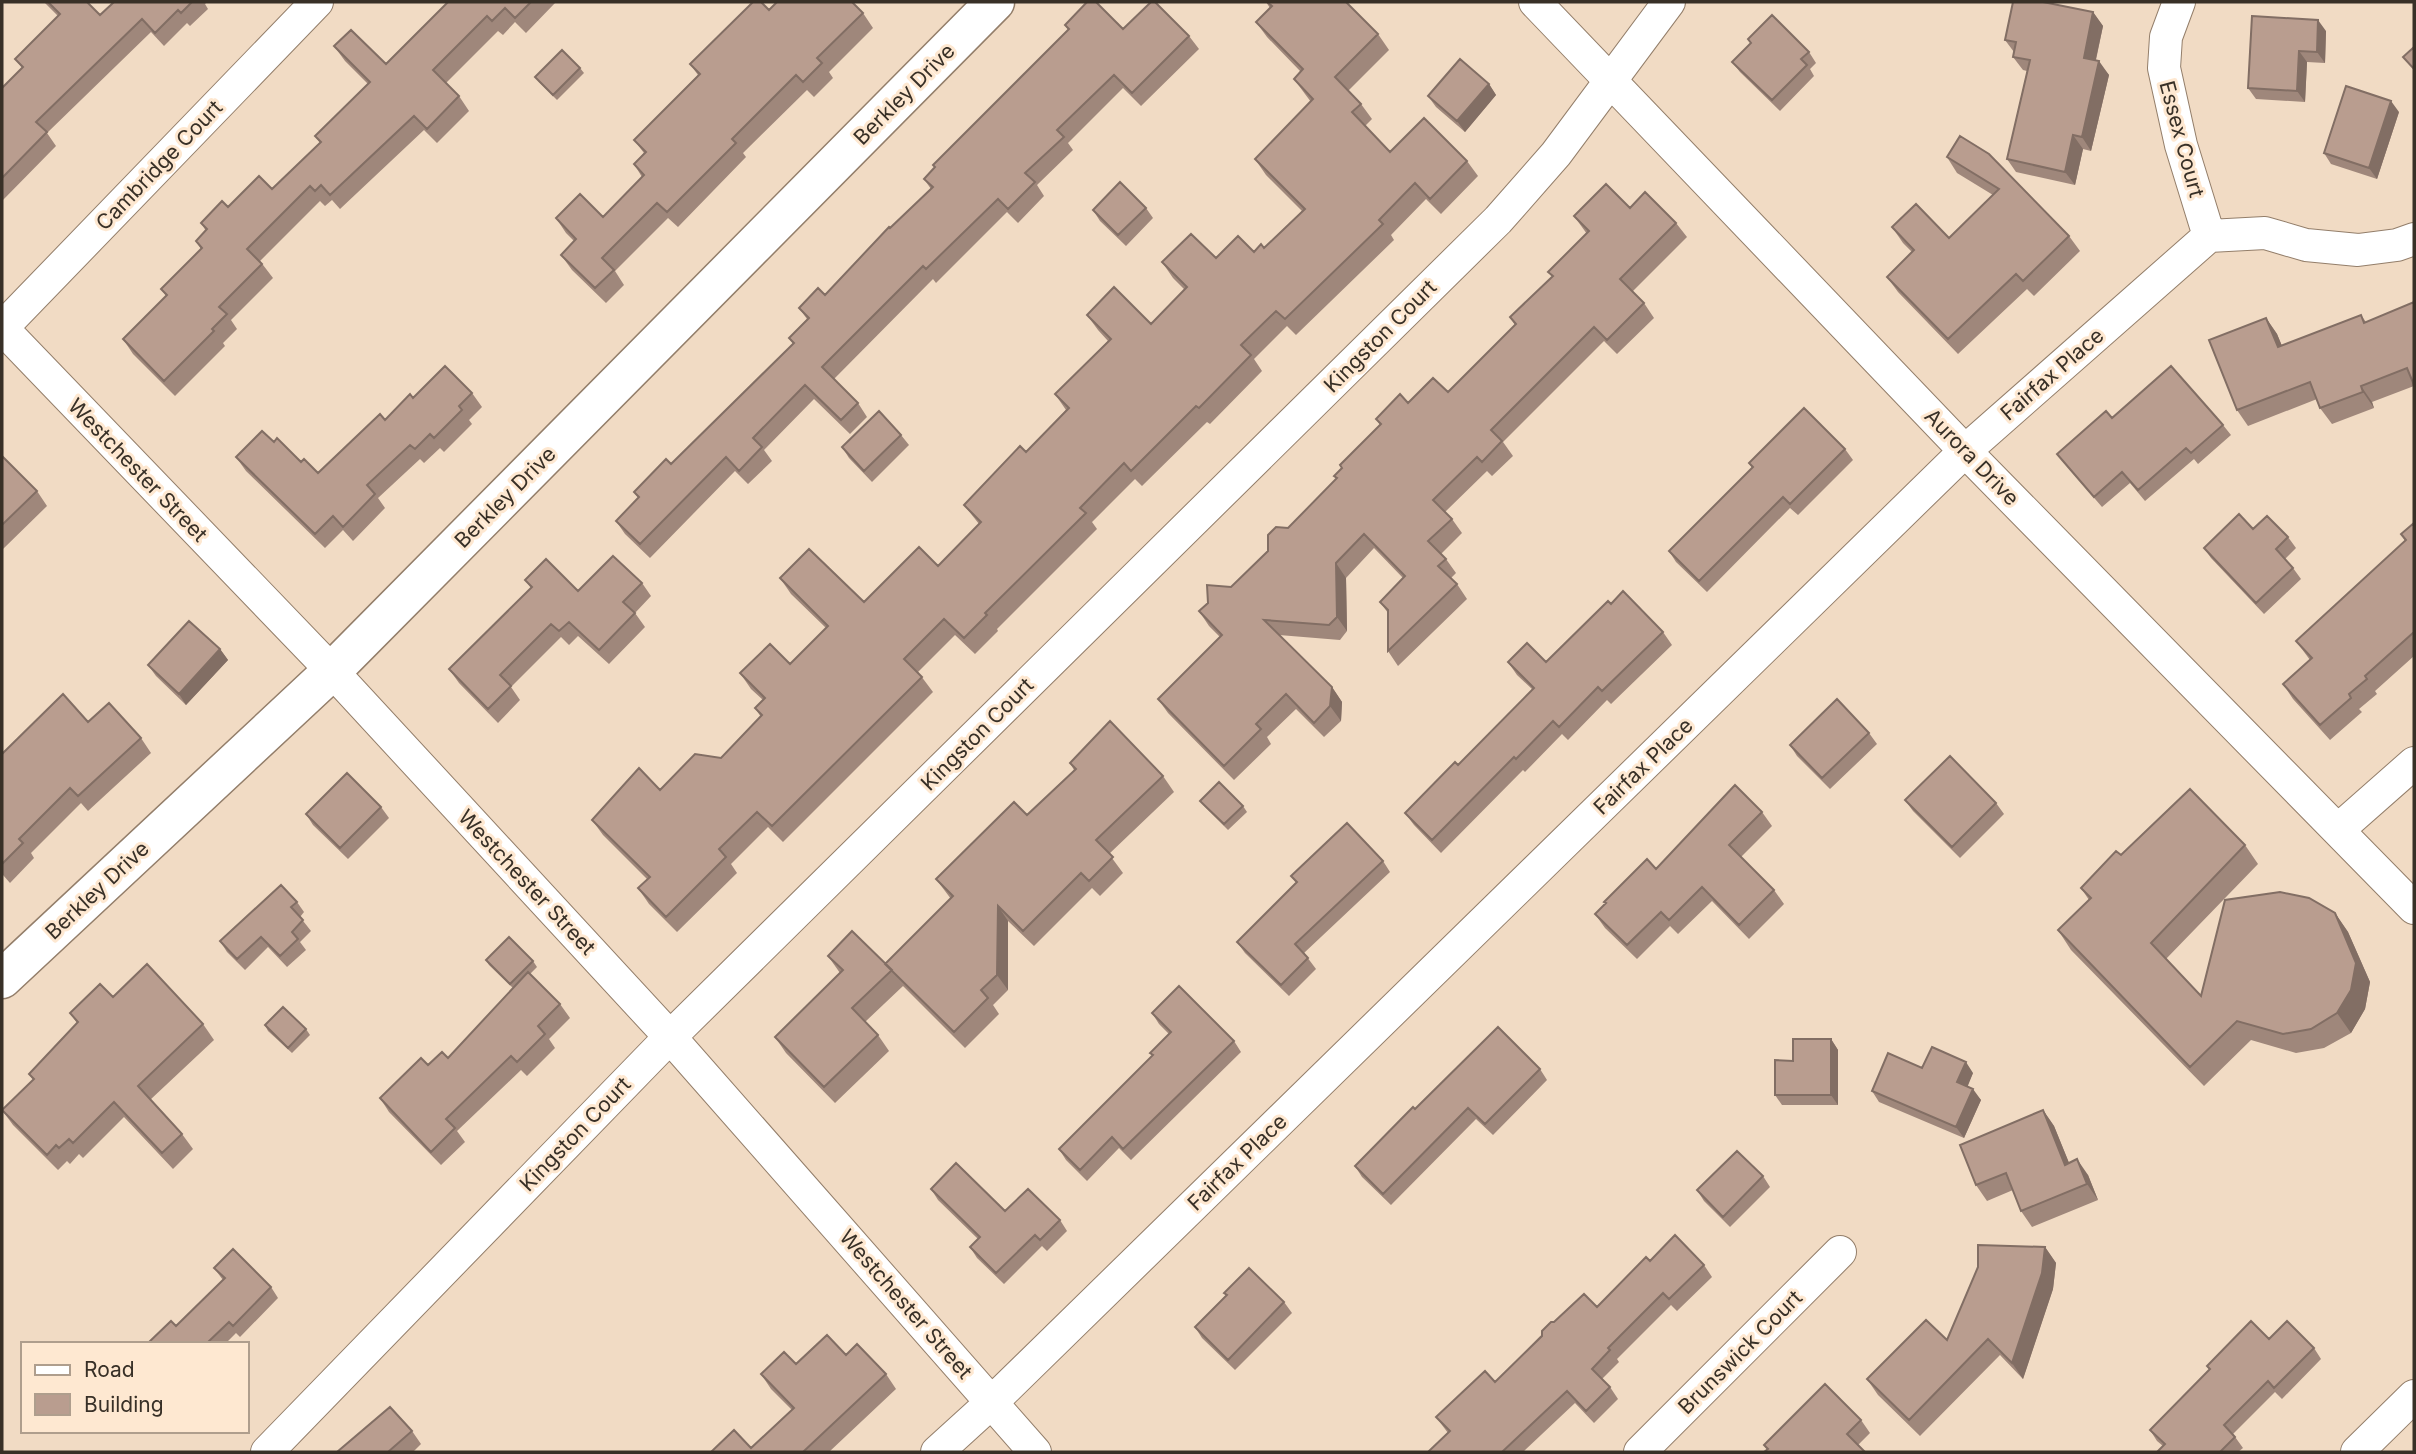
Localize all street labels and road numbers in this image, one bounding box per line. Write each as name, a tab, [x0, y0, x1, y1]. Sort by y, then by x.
street label: Berkley Drive	[848, 38, 960, 150]
street label: Essex Court	[2154, 78, 2210, 200]
street label: Cambridge Court	[91, 95, 227, 235]
street label: Kingston Court	[1319, 274, 1442, 397]
street label: Fairfax Place	[1995, 323, 2109, 425]
street label: Westchester Street	[63, 393, 213, 547]
street label: Aurora Drive	[1920, 403, 2024, 511]
street label: Berkley Drive	[449, 441, 561, 553]
street label: Kingston Court	[916, 672, 1039, 795]
street label: Fairfax Place	[1588, 713, 1698, 819]
street label: Westchester Street	[453, 804, 601, 960]
street label: Berkley Drive	[40, 836, 154, 944]
street label: Kingston Court	[514, 1072, 636, 1196]
street label: Fairfax Place	[1182, 1109, 1292, 1215]
street label: Westchester Street	[834, 1224, 978, 1384]
street label: Brunswick Court	[1673, 1285, 1807, 1419]

